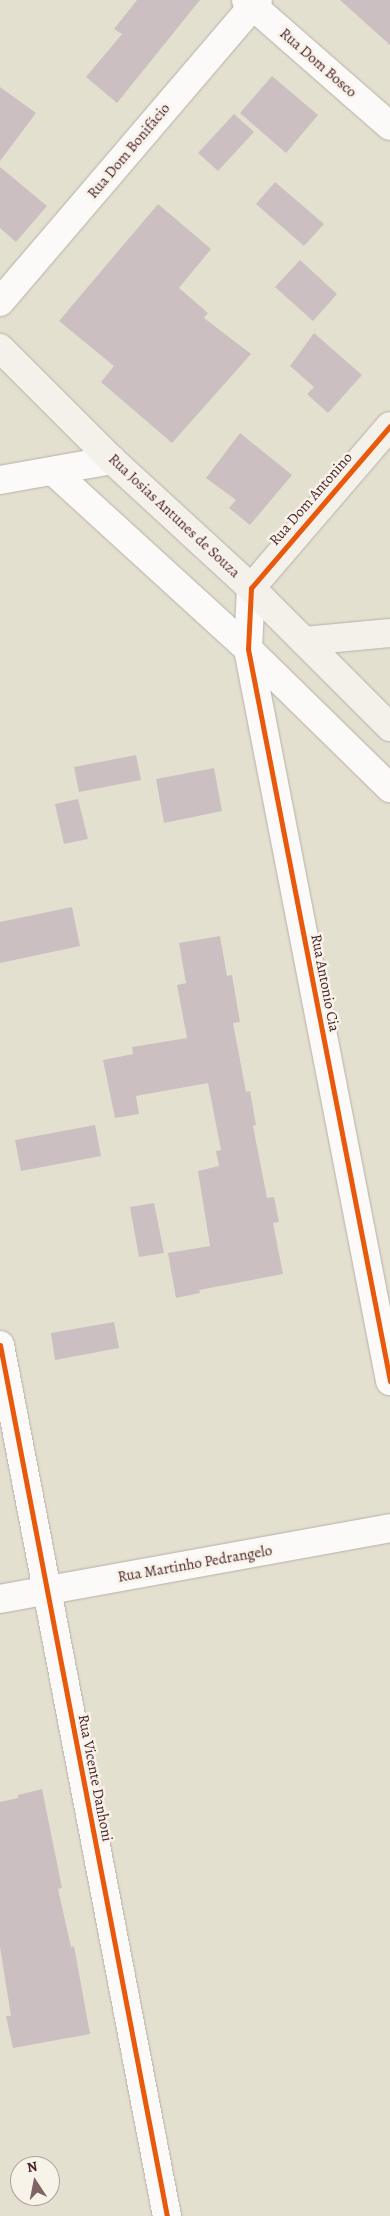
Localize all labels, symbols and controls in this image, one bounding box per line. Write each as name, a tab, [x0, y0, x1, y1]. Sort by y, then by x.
street label: Rua Dom Bosco	[276, 25, 360, 101]
street label: Rua Dom Bonifácio	[84, 100, 174, 202]
street label: Rua Dom Antonino	[266, 449, 356, 549]
street label: Rua Josias Antunes de Souza	[104, 450, 244, 582]
street label: Rua Antonio Cia	[307, 933, 343, 1033]
street label: Rua Martinho Pedrangelo	[116, 1542, 274, 1586]
street label: Rua Vicente Danhoni	[74, 1713, 116, 1843]
north arrow	[10, 2156, 60, 2206]
text: N	[25, 2156, 39, 2177]

